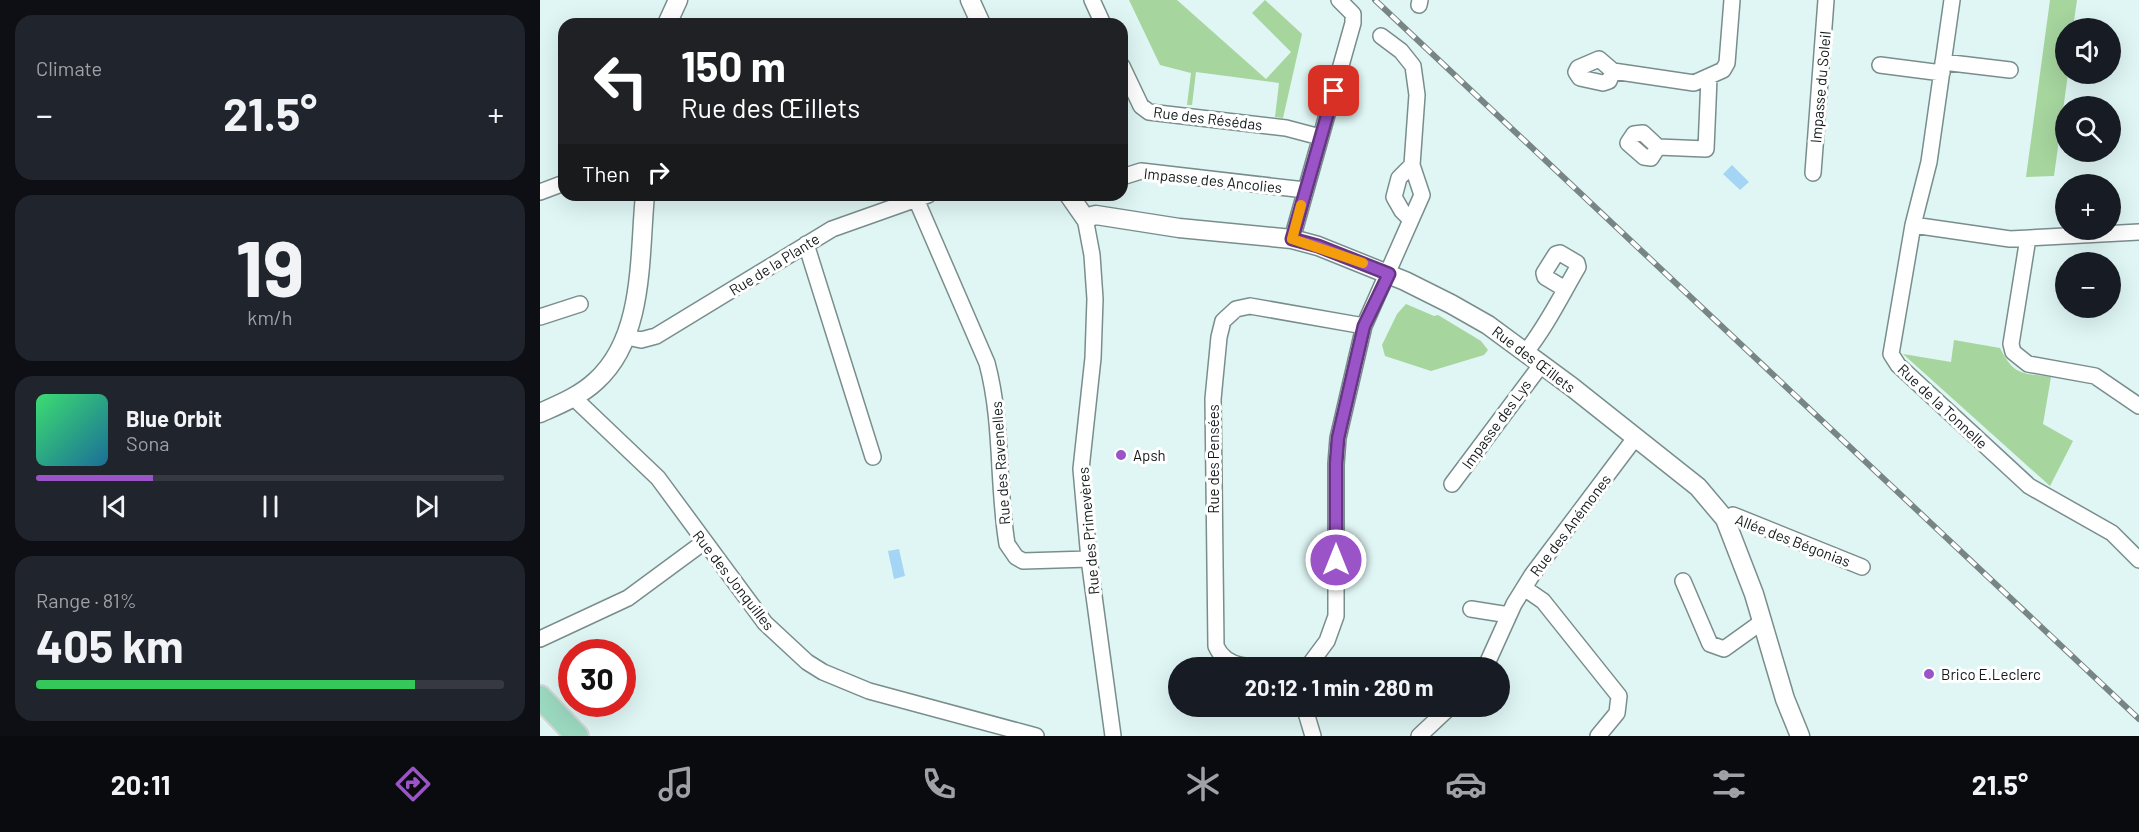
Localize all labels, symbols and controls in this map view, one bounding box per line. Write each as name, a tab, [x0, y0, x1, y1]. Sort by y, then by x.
map controls	[2055, 18, 2121, 318]
button: sound	[2055, 18, 2121, 84]
street label: Impasse du Soleil	[1806, 30, 1834, 144]
text: 150 m	[681, 40, 786, 90]
icon: left	[582, 42, 660, 120]
text: Climate	[36, 56, 102, 80]
pin	[1308, 65, 1359, 116]
icon: arrive	[1317, 74, 1350, 107]
text: 21.5°	[223, 86, 317, 140]
text: Rue des Œillets	[681, 91, 860, 123]
text: −	[36, 94, 53, 134]
text: +	[488, 94, 504, 134]
button: search	[2055, 96, 2121, 162]
street label: Rue des Résédas	[1152, 102, 1264, 134]
icon: right	[642, 156, 675, 189]
text: Then	[582, 160, 630, 186]
street label: Impasse des Ancolies	[1143, 164, 1283, 196]
button: +	[2055, 174, 2121, 240]
text: 19	[235, 219, 305, 313]
street label: Rue de la Plante	[726, 229, 822, 299]
button: −	[2055, 252, 2121, 318]
text: km/h	[247, 305, 293, 329]
street label: Rue des Œillets	[1489, 322, 1579, 396]
street label: Rue de la Tonnelle	[1894, 360, 1992, 452]
street label: Impasse des Lys	[1458, 376, 1534, 472]
street label: Rue des Ravenelles	[987, 400, 1013, 526]
street label: Rue des Pensées	[1204, 404, 1222, 514]
text: Blue Orbit	[126, 405, 222, 431]
text: Sona	[126, 431, 170, 455]
place label: Apsh	[1133, 446, 1166, 464]
marker: Apsh	[1114, 448, 1128, 462]
street label: Rue des Primevères	[1073, 466, 1103, 596]
street label: Rue des Anémones	[1526, 470, 1614, 580]
icon: previous	[98, 490, 131, 523]
icon: pause	[254, 490, 287, 523]
icon: next	[410, 490, 443, 523]
street label: Allée des Bégonias	[1733, 510, 1853, 570]
street label: Rue des Jonquilles	[689, 527, 779, 633]
position arrow	[1304, 528, 1368, 592]
text: Range · 81%	[36, 588, 137, 612]
text: 405 km	[36, 618, 184, 672]
speed limit sign: 30	[558, 639, 636, 717]
place label: Brico E.Leclerc	[1941, 665, 2041, 683]
marker: Brico E.Leclerc	[1922, 667, 1936, 681]
text: 20:12 · 1 min · 280 m	[1245, 674, 1433, 700]
icon: directions	[392, 763, 434, 805]
icon: music	[655, 763, 697, 805]
icon: phone	[918, 763, 960, 805]
icon: climate	[1182, 763, 1224, 805]
icon: car	[1445, 763, 1487, 805]
icon: filters	[1708, 763, 1750, 805]
text: 20:11	[111, 768, 170, 800]
text: 21.5°	[1972, 768, 2028, 800]

